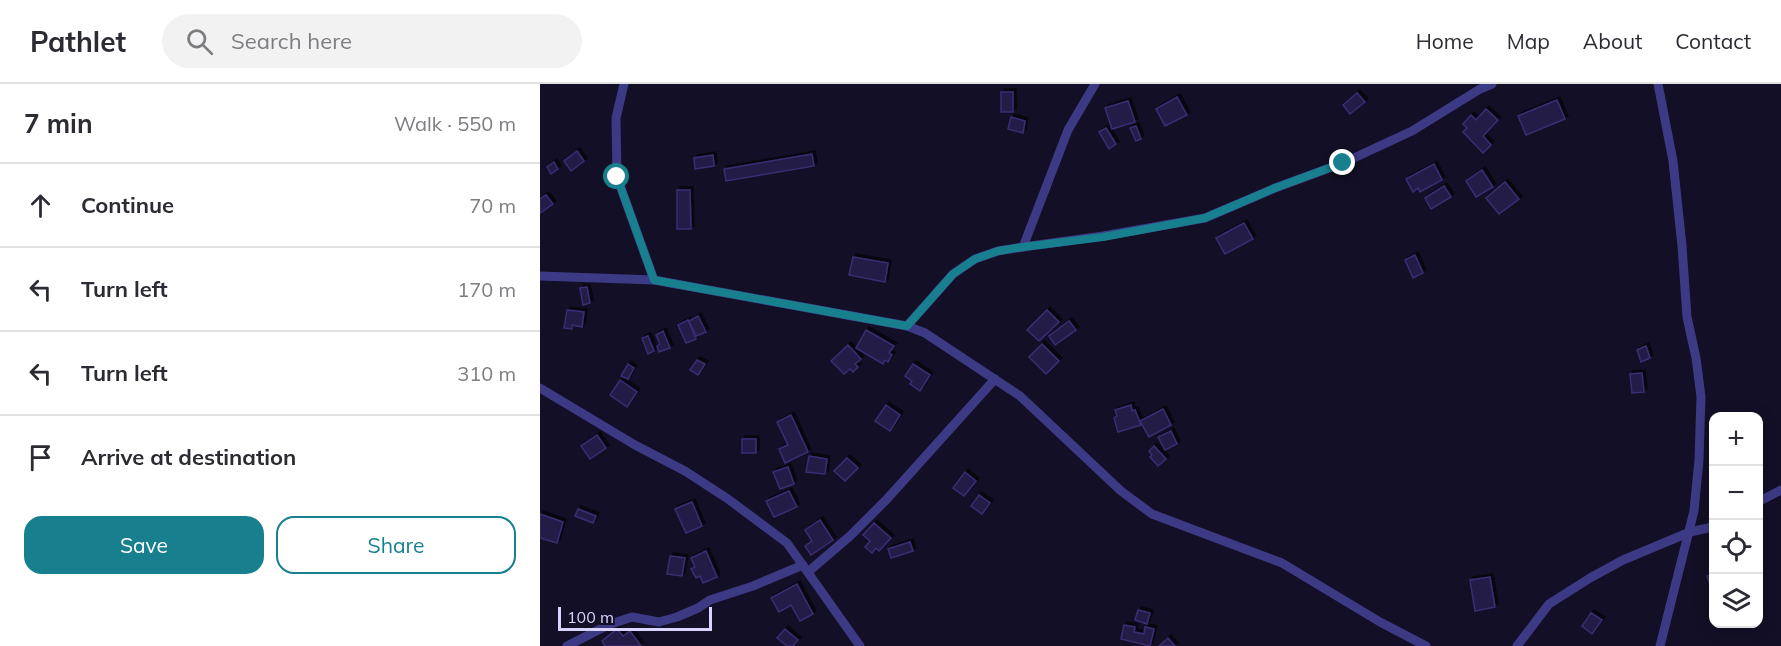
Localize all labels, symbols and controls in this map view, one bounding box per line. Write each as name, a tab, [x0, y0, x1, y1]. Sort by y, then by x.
search box	[162, 14, 582, 68]
text: Pathlet	[30, 24, 126, 59]
icon: search	[183, 25, 216, 58]
text: Search here	[231, 27, 352, 55]
text: Home	[1416, 28, 1474, 54]
text: Map	[1507, 28, 1550, 54]
text: About	[1583, 28, 1642, 54]
text: Contact	[1675, 28, 1751, 54]
text: 7 min	[24, 107, 93, 140]
text: Walk · 550 m	[394, 111, 516, 136]
route end	[1329, 149, 1355, 175]
route start	[603, 163, 629, 189]
icon: ahead	[24, 189, 57, 222]
text: Continue	[81, 191, 174, 219]
text: 70 m	[469, 193, 516, 218]
icon: left	[24, 273, 57, 306]
text: Turn left	[81, 275, 168, 303]
text: 170 m	[457, 277, 516, 302]
icon: left	[24, 357, 57, 390]
text: Turn left	[81, 359, 168, 387]
text: 310 m	[457, 361, 516, 386]
map controls	[1709, 412, 1763, 628]
button: +	[1709, 412, 1763, 466]
icon: arrive	[24, 441, 57, 474]
text: Arrive at destination	[81, 443, 296, 471]
button: −	[1709, 466, 1763, 520]
button: Save	[24, 516, 264, 574]
button: Share	[276, 516, 516, 574]
button: locate	[1709, 520, 1763, 574]
button: layers	[1709, 574, 1763, 628]
scale bar	[558, 604, 712, 632]
text: 100 m	[567, 607, 614, 627]

